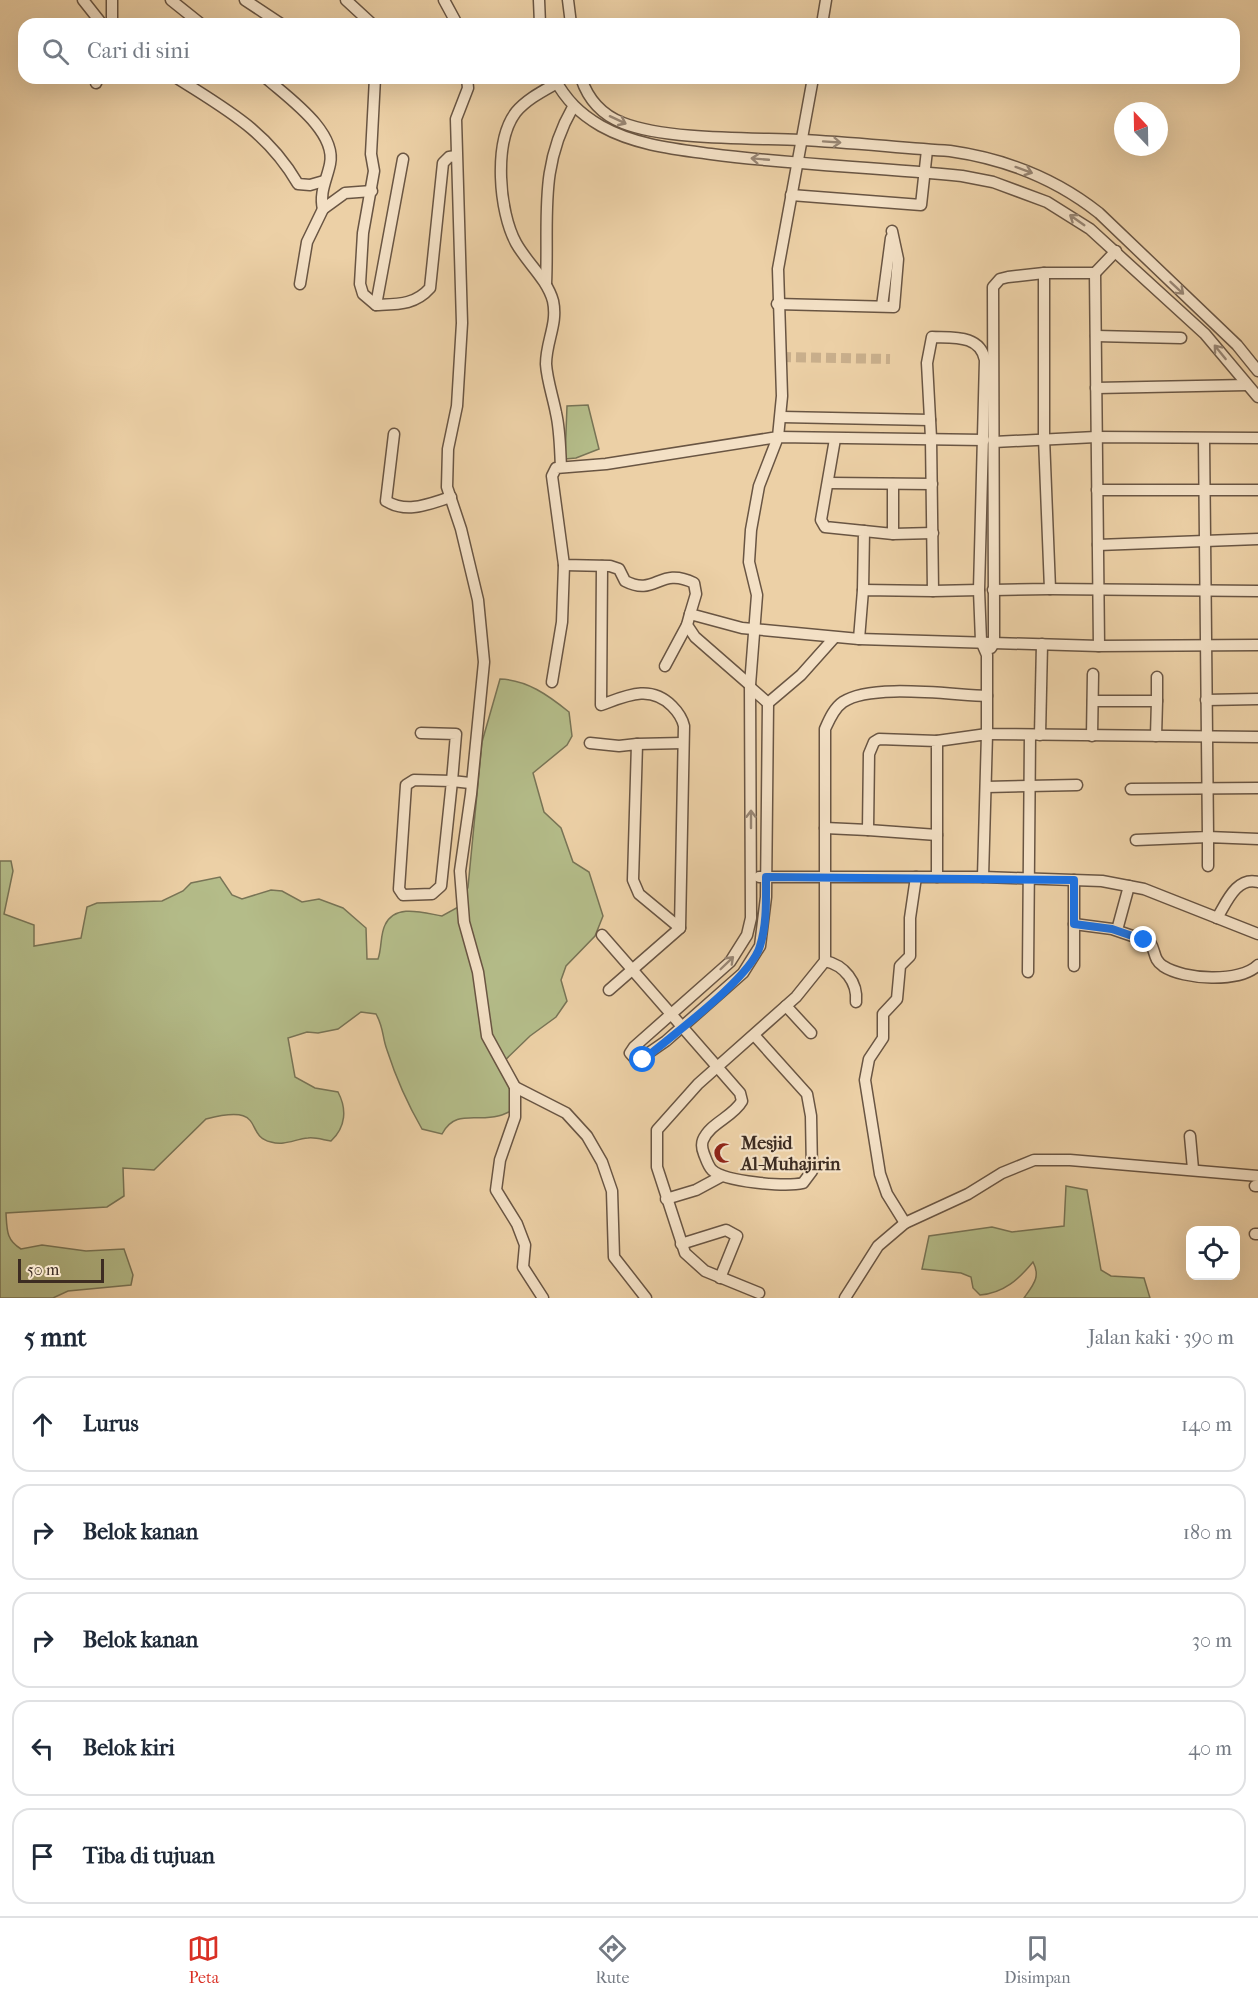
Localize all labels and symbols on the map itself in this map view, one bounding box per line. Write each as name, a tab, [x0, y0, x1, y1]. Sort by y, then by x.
north arrow	[1114, 102, 1168, 156]
one-way arrow	[609, 115, 627, 127]
one-way arrow	[822, 137, 841, 148]
one-way arrow	[751, 154, 770, 165]
one-way arrow	[1014, 165, 1033, 176]
one-way arrow	[1069, 214, 1085, 226]
one-way arrow	[1169, 281, 1184, 295]
one-way arrow	[1213, 344, 1226, 360]
one-way arrow	[745, 810, 757, 830]
route end	[1130, 926, 1156, 952]
one-way arrow	[720, 956, 735, 971]
route start	[629, 1046, 655, 1072]
place label: Mesjid Al-Muhajirin	[740, 1133, 841, 1175]
mosque icon: Mesjid Al-Muhajirin	[712, 1141, 736, 1165]
scale bar	[18, 1256, 104, 1284]

